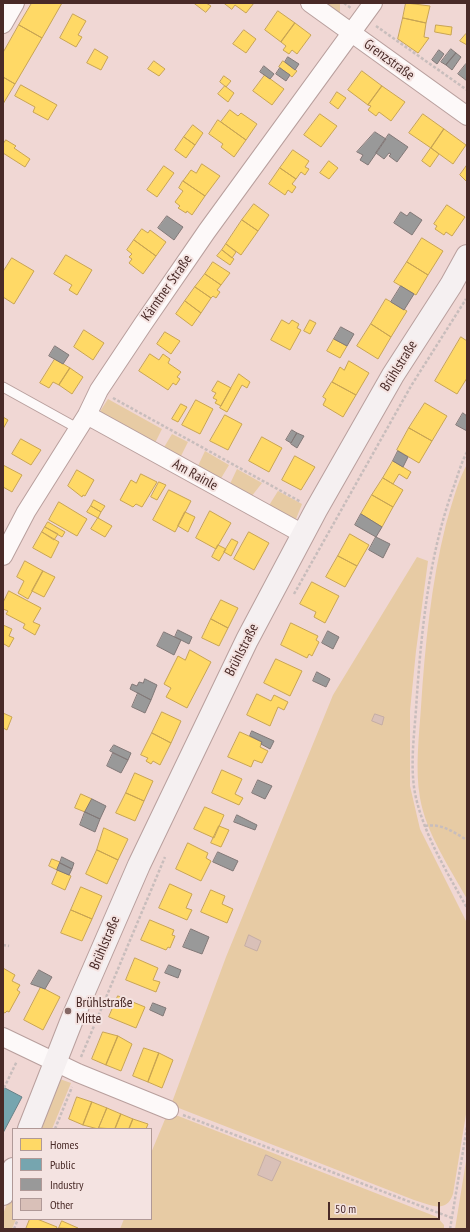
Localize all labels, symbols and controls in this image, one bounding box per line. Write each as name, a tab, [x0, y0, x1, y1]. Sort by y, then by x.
street label: Grenzstraße	[360, 36, 418, 84]
street label: Kärntner Straße	[138, 252, 196, 324]
street label: Brühlstraße	[377, 338, 421, 394]
street label: Am Rainle	[169, 456, 221, 494]
street label: Brühlstraße	[222, 621, 262, 679]
street label: Brühlstraße	[86, 914, 124, 972]
place label: Brühlstraße Mitte	[76, 995, 133, 1028]
marker: Brühlstraße Mitte	[63, 1006, 73, 1016]
legend	[12, 1128, 152, 1220]
text: Homes	[50, 1137, 78, 1152]
text: Public	[50, 1157, 75, 1172]
text: Industry	[50, 1177, 84, 1192]
scale bar	[330, 1194, 442, 1220]
text: Other	[50, 1197, 73, 1212]
text: 50 m	[335, 1201, 356, 1216]

